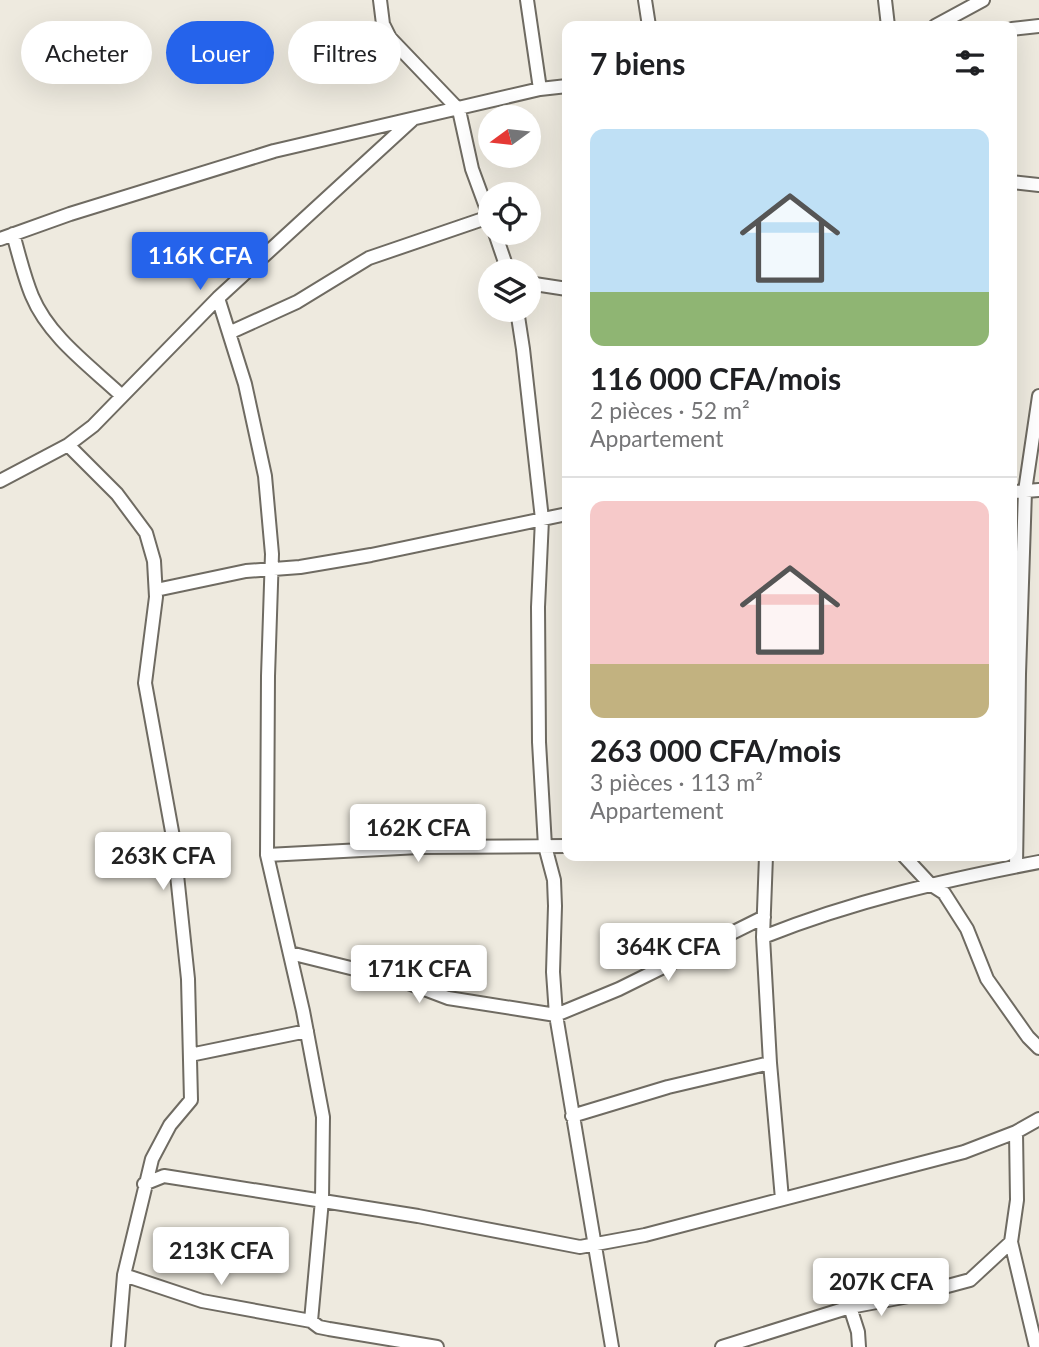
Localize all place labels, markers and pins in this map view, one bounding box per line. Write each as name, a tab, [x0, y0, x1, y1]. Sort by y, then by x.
pin: 116K CFA	[128, 232, 272, 292]
pin: 162K CFA	[346, 804, 490, 864]
pin: 263K CFA	[91, 832, 235, 892]
pin: 364K CFA	[596, 923, 740, 983]
pin: 171K CFA	[347, 946, 491, 1005]
pin: 213K CFA	[149, 1228, 293, 1287]
pin: 207K CFA	[809, 1258, 953, 1318]

